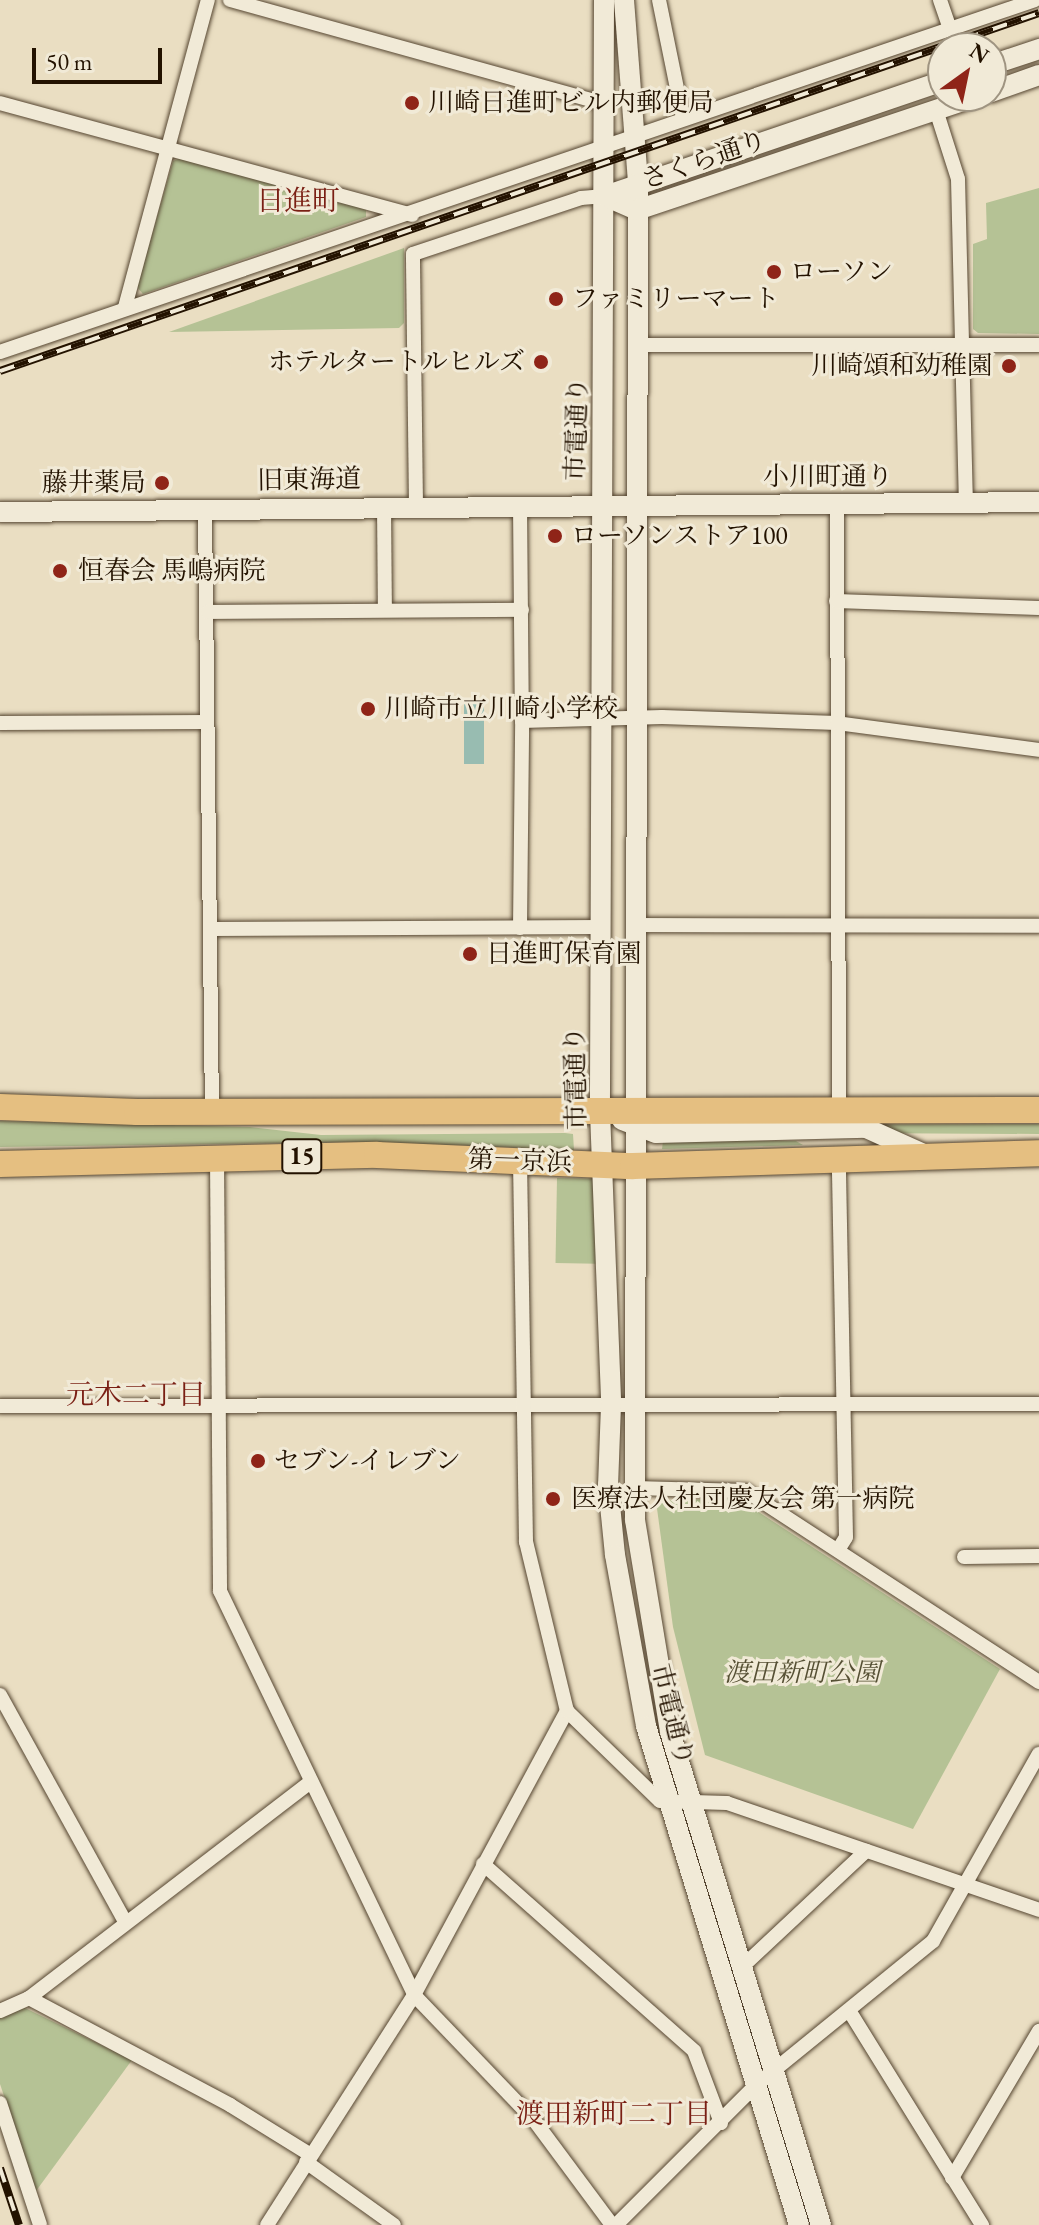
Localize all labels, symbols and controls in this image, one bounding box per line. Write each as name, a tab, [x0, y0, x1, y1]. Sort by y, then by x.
scale bar	[36, 32, 166, 82]
north arrow	[927, 32, 1007, 112]
text: N	[964, 36, 995, 70]
text: 50 m	[46, 46, 93, 77]
place label: 川崎日進町ビル内郵便局	[428, 87, 714, 119]
marker: 川崎日進町ビル内郵便局	[403, 94, 421, 112]
street label: さくら通り	[637, 124, 771, 196]
district label: 日進町	[256, 183, 340, 217]
place label: ローソン	[790, 256, 894, 288]
marker: ローソン	[765, 263, 783, 281]
place label: ファミリーマート	[572, 283, 780, 315]
marker: ファミリーマート	[547, 290, 565, 308]
place label: ホテルタートルヒルズ	[265, 346, 525, 378]
place label: 川崎頌和幼稚園	[811, 350, 993, 382]
marker: ホテルタートルヒルズ	[532, 353, 550, 371]
marker: 川崎頌和幼稚園	[1000, 357, 1018, 375]
street label: 市電通り	[560, 376, 594, 482]
street label: 小川町通り	[763, 461, 893, 493]
street label: 旧東海道	[257, 463, 361, 497]
place label: 藤井薬局	[42, 467, 146, 499]
marker: 藤井薬局	[153, 474, 171, 492]
place label: ローソンストア100	[571, 520, 790, 552]
marker: ローソンストア100	[546, 527, 564, 545]
place label: 恒春会 馬嶋病院	[78, 555, 265, 587]
marker: 恒春会 馬嶋病院	[49, 560, 71, 582]
place label: 川崎市立川崎小学校	[384, 693, 618, 725]
marker: 川崎市立川崎小学校	[359, 700, 377, 718]
place label: 日進町保育園	[486, 938, 642, 970]
marker: 日進町保育園	[461, 945, 479, 963]
street label: 市電通り	[559, 1026, 593, 1130]
road number: 15	[280, 1136, 324, 1176]
street label: 第一京浜	[467, 1144, 573, 1178]
district label: 元木二丁目	[66, 1377, 206, 1411]
place label: セブン-イレブン	[274, 1445, 463, 1477]
marker: セブン-イレブン	[249, 1452, 267, 1470]
place label: 医療法人社団慶友会 第一病院	[571, 1483, 914, 1515]
marker: 医療法人社団慶友会 第一病院	[542, 1488, 564, 1510]
park label: 渡田新町公園	[724, 1657, 880, 1689]
street label: 市電通り	[644, 1661, 700, 1769]
district label: 渡田新町二丁目	[516, 2096, 712, 2130]

